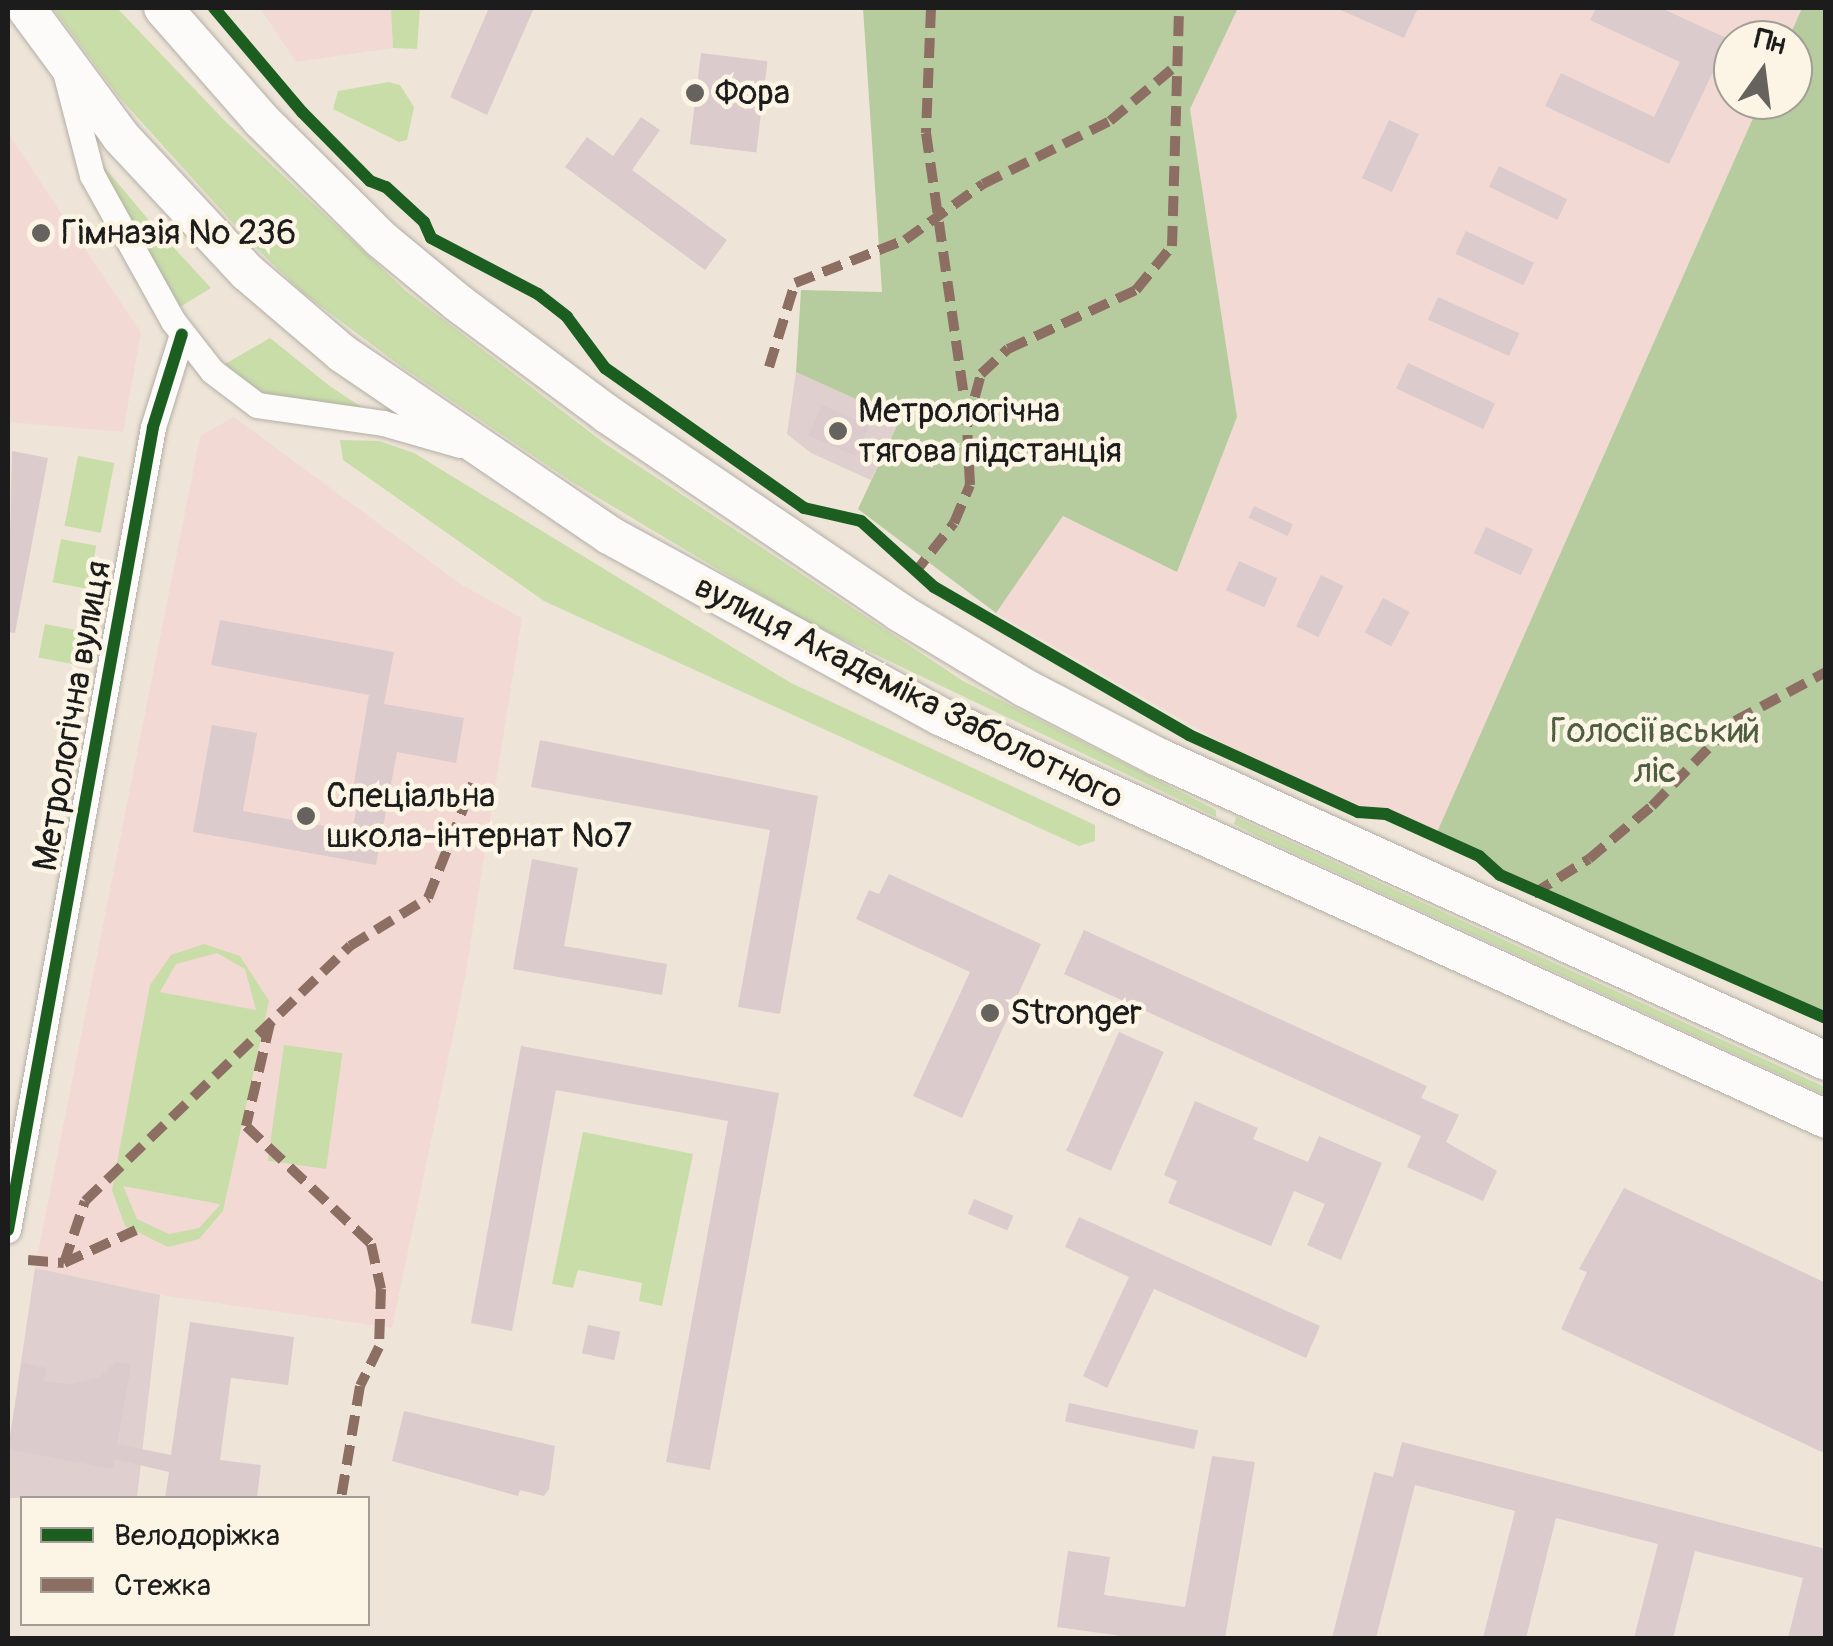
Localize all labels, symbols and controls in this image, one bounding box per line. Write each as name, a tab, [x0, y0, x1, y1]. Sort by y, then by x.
north arrow	[1713, 20, 1813, 120]
text: Пн	[1751, 22, 1789, 63]
place label: Фора	[715, 72, 790, 114]
marker: Фора	[684, 82, 706, 104]
place label: Гімназія № 236	[61, 212, 296, 254]
marker: Гімназія № 236	[30, 222, 52, 244]
place label: Метрологічна тягова підстанція	[858, 390, 1122, 472]
marker: Метрологічна тягова підстанція	[827, 420, 849, 442]
street label: Метрологічна вулиця	[24, 558, 120, 874]
street label: вулиця Академіка Заболотного	[688, 565, 1130, 819]
park label: Голосіївський ліс	[1550, 710, 1760, 792]
place label: Спеціальна школа-інтернат №7	[326, 775, 632, 857]
marker: Спеціальна школа-інтернат №7	[295, 805, 317, 827]
place label: Stronger	[1010, 992, 1142, 1034]
marker: Stronger	[979, 1002, 1001, 1024]
legend	[20, 1496, 370, 1626]
text: Велодоріжка	[114, 1517, 280, 1554]
text: Стежка	[114, 1567, 211, 1604]

